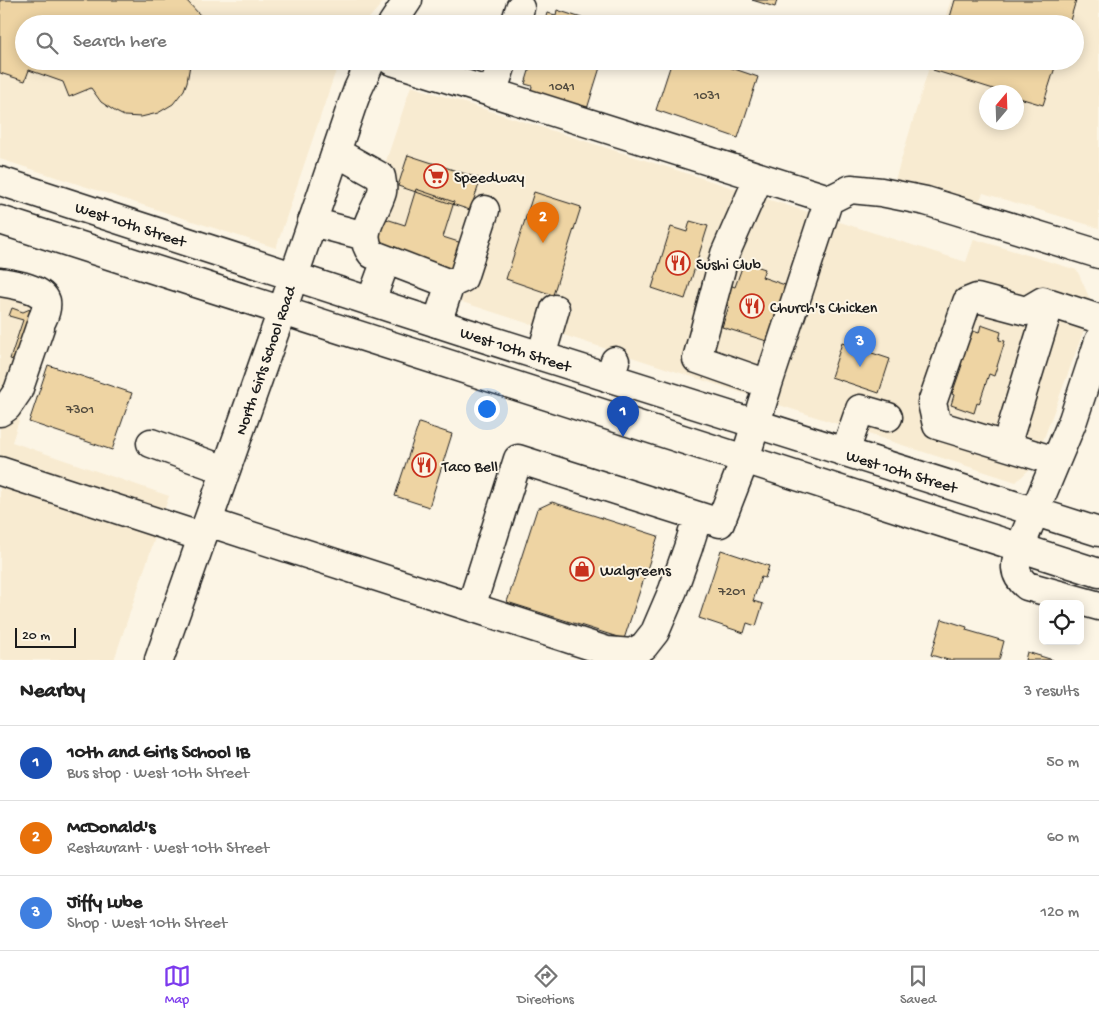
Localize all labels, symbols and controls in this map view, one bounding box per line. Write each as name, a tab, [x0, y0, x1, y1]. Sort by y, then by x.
search box	[15, 15, 1084, 70]
icon: search	[33, 29, 61, 57]
text: Search here	[73, 31, 167, 54]
house number: 1041	[548, 79, 575, 96]
north arrow	[979, 85, 1024, 130]
house number: 1031	[693, 88, 720, 105]
supermarket icon: Speedway	[423, 163, 449, 189]
place label: Speedway	[454, 170, 524, 189]
street label: West 10th Street	[72, 199, 189, 254]
pin: 2	[527, 202, 559, 243]
restaurant icon: Sushi Club	[665, 250, 691, 276]
place label: Sushi Club	[696, 257, 761, 276]
street label: North Girls School Road	[233, 283, 302, 438]
restaurant icon: Church's Chicken	[739, 293, 765, 319]
place label: Church's Chicken	[770, 300, 878, 319]
street label: West 10th Street	[457, 324, 574, 379]
pin: 3	[844, 326, 876, 367]
your location	[474, 396, 500, 422]
pin: 1	[607, 396, 639, 437]
house number: 7301	[65, 402, 94, 419]
street label: West 10th Street	[843, 447, 960, 500]
restaurant icon: Taco Bell	[411, 452, 437, 478]
place label: Taco Bell	[441, 459, 498, 478]
shop icon: Walgreens	[569, 556, 595, 582]
place label: Walgreens	[600, 563, 672, 582]
house number: 7201	[717, 584, 746, 601]
map controls	[1039, 600, 1084, 645]
button: locate	[1039, 600, 1084, 645]
scale bar	[15, 625, 76, 648]
text: 20 m	[22, 628, 50, 645]
text: Nearby	[20, 680, 85, 705]
text: 3 results	[1024, 683, 1079, 702]
text: 10th and Girls School IB	[67, 742, 250, 765]
text: 1	[33, 754, 39, 773]
text: 50 m	[1046, 754, 1079, 773]
text: Bus stop · West 10th Street	[67, 765, 249, 784]
text: McDonald's	[67, 817, 156, 840]
text: 2	[32, 829, 40, 848]
text: 60 m	[1047, 829, 1079, 848]
text: Restaurant · West 10th Street	[67, 840, 269, 859]
text: Jiffy Lube	[67, 892, 142, 915]
text: 3	[32, 904, 40, 923]
text: 120 m	[1040, 904, 1079, 923]
text: Shop · West 10th Street	[67, 915, 227, 934]
tab: Map	[163, 962, 191, 1009]
tab: Directions	[517, 962, 574, 1009]
tab: Saved	[900, 962, 936, 1009]

